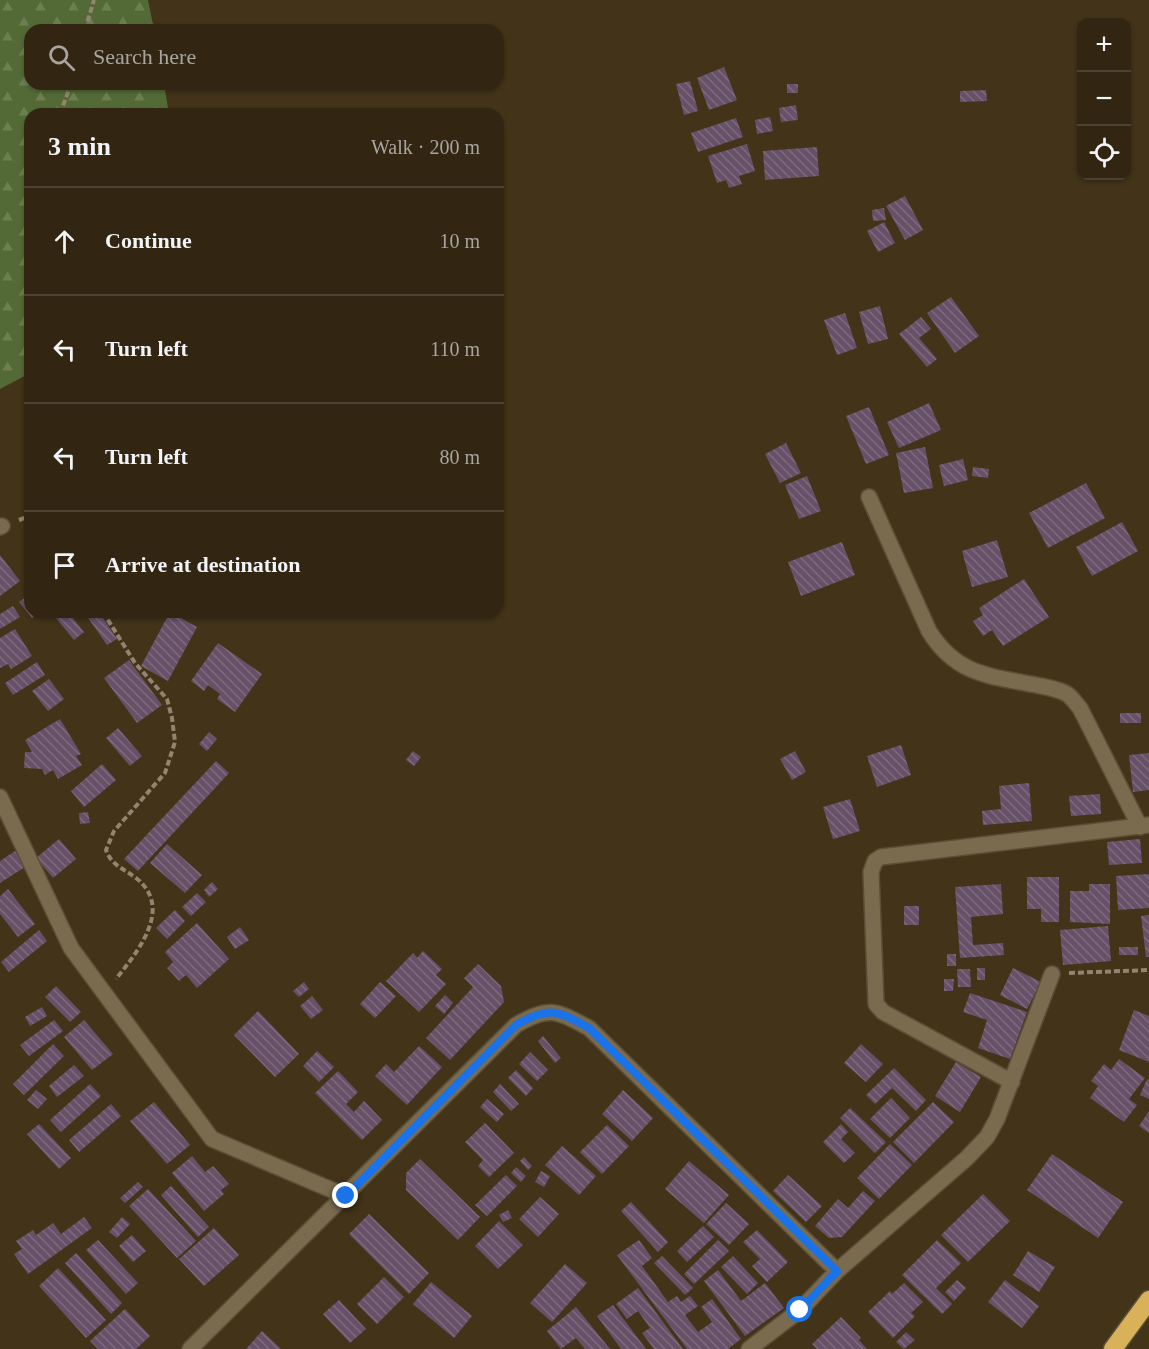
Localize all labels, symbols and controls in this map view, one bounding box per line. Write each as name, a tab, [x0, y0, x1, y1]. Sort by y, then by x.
map controls	[1077, 18, 1131, 180]
button: +	[1077, 18, 1131, 72]
search box	[24, 24, 504, 90]
icon: search	[45, 41, 78, 74]
text: Search here	[93, 44, 196, 69]
button: −	[1077, 72, 1131, 126]
button: locate	[1077, 126, 1131, 180]
text: 3 min	[48, 132, 111, 161]
text: Walk · 200 m	[371, 136, 480, 158]
icon: ahead	[48, 225, 81, 258]
text: Continue	[105, 228, 192, 253]
text: 10 m	[439, 230, 480, 252]
icon: left	[48, 333, 81, 366]
text: Turn left	[105, 336, 188, 361]
text: 110 m	[430, 338, 480, 360]
icon: left	[48, 441, 81, 474]
text: Turn left	[105, 444, 188, 469]
text: 80 m	[439, 446, 480, 468]
icon: arrive	[48, 549, 81, 582]
text: Arrive at destination	[105, 552, 301, 577]
route end	[332, 1182, 358, 1208]
route start	[786, 1296, 812, 1322]

